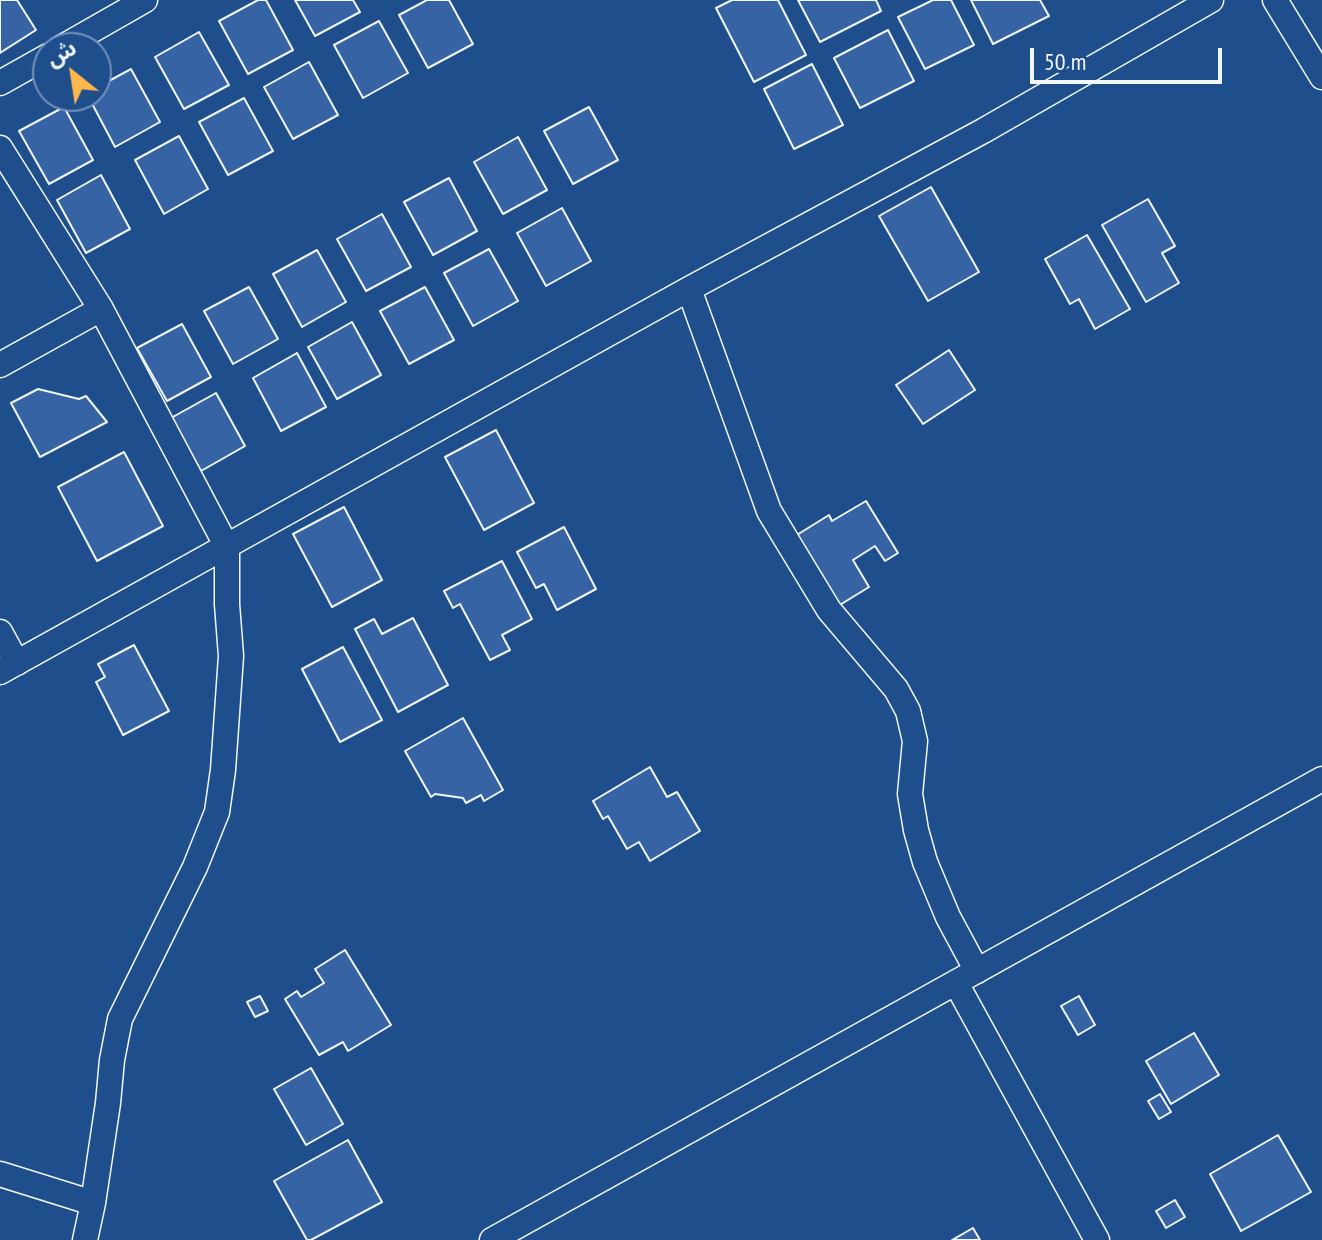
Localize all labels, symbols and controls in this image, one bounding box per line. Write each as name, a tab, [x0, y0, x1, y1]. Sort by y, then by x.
north arrow	[32, 32, 112, 112]
scale bar	[1034, 32, 1226, 82]
text: ش	[41, 33, 81, 73]
text: 50 m	[1044, 46, 1086, 77]

